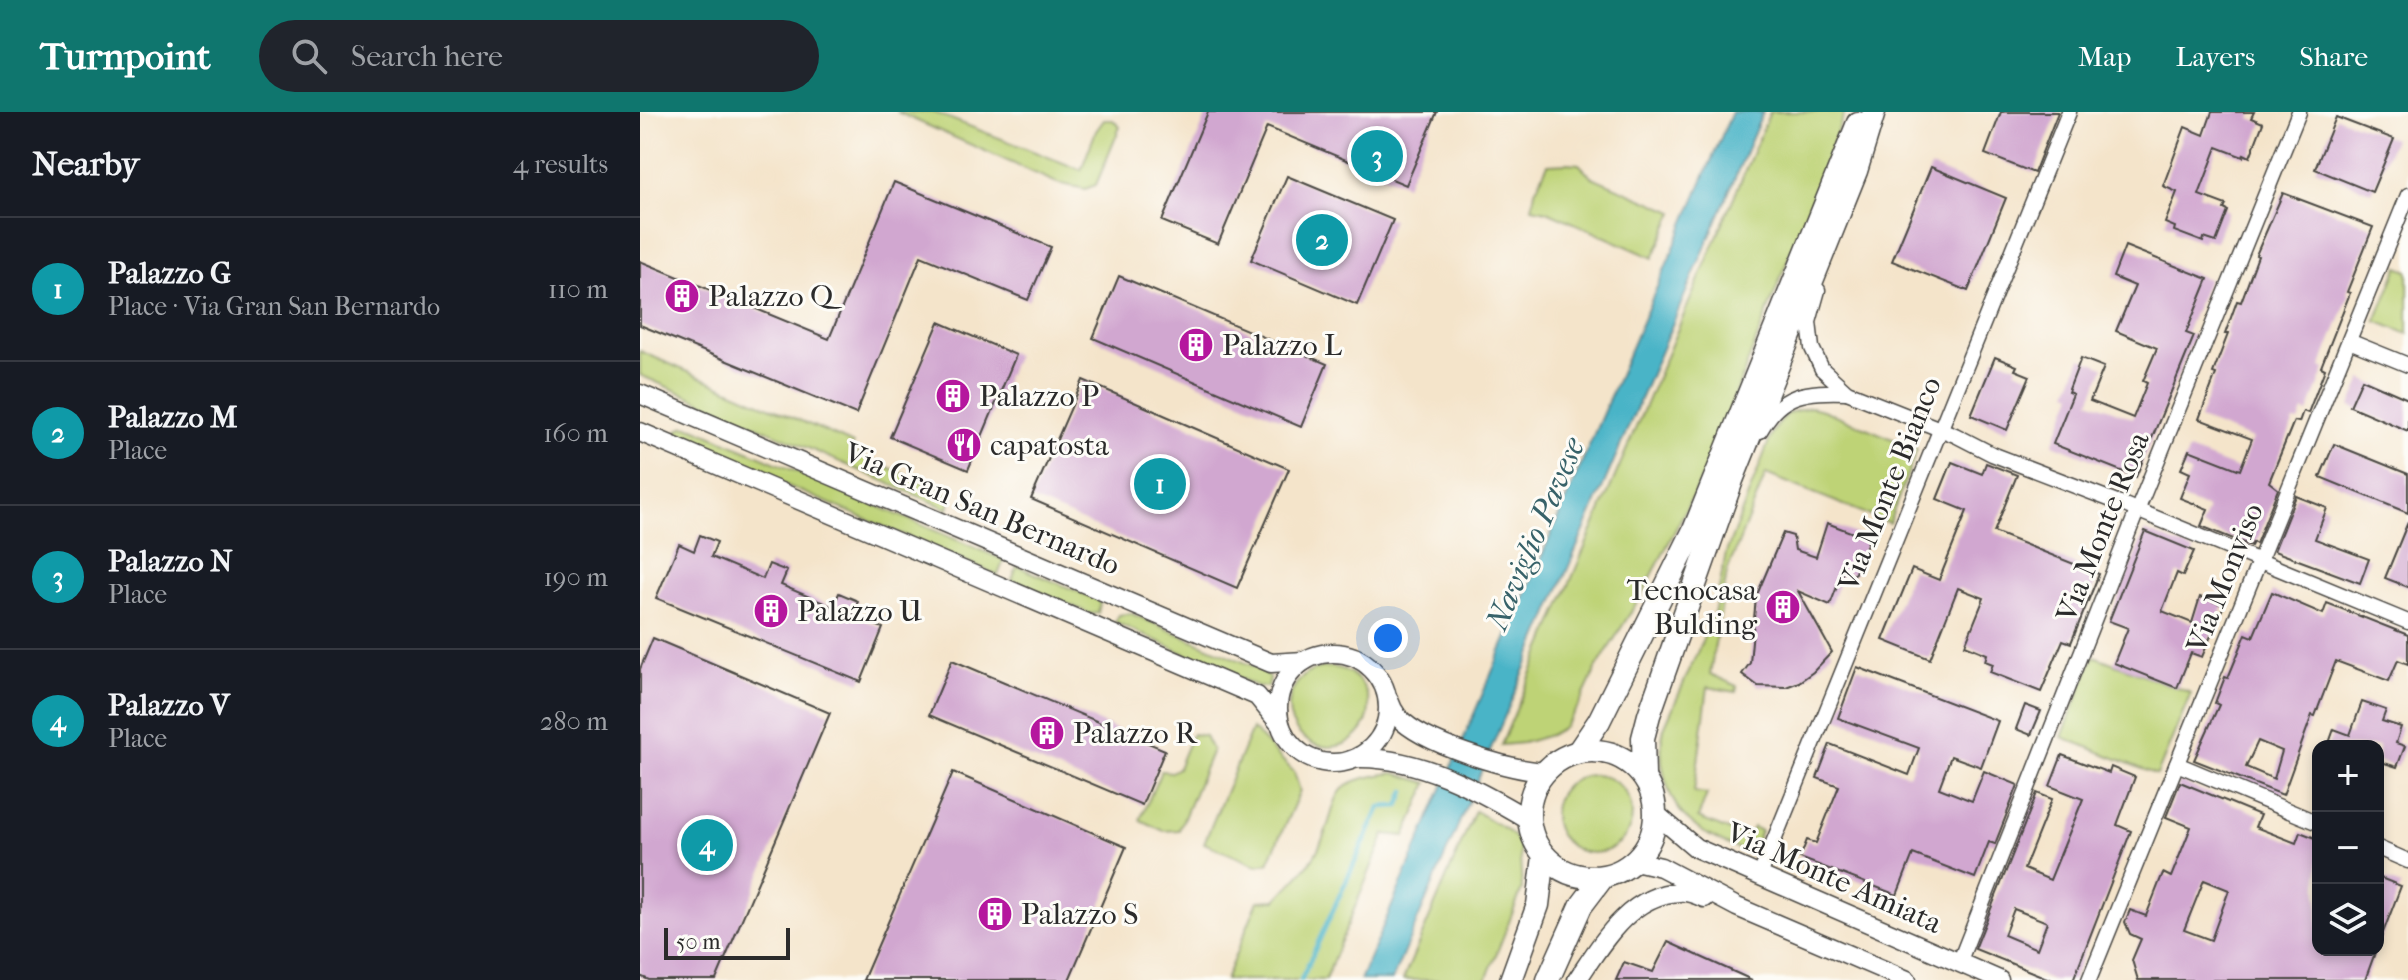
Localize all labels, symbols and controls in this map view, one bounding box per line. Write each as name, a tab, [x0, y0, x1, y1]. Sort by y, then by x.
search box	[259, 20, 819, 92]
text: Turnpoint	[40, 34, 211, 79]
icon: search	[287, 34, 331, 78]
text: Search here	[351, 39, 503, 74]
text: Map	[2078, 40, 2131, 73]
text: Layers	[2175, 40, 2255, 73]
text: Share	[2299, 40, 2368, 73]
pin: 3	[1351, 126, 1403, 186]
text: Nearby	[32, 144, 139, 184]
text: 4 results	[513, 149, 608, 180]
pin: 2	[1296, 210, 1348, 270]
text: Palazzo G	[108, 256, 231, 291]
text: 1	[53, 274, 63, 305]
text: 110 m	[548, 274, 608, 305]
building icon: Palazzo Q	[663, 277, 701, 315]
place label: Palazzo Q	[708, 279, 843, 314]
text: Place · Via Gran San Bernardo	[108, 291, 440, 322]
building icon: Palazzo L	[1177, 326, 1215, 364]
place label: Palazzo L	[1222, 328, 1342, 363]
street label: Via Monte Bianco	[1831, 372, 1949, 597]
building icon: Palazzo P	[934, 377, 972, 415]
place label: Palazzo P	[979, 379, 1099, 414]
text: Palazzo M	[108, 400, 238, 435]
text: 2	[51, 418, 65, 449]
text: 160 m	[543, 418, 608, 449]
restaurant icon: capatosta	[945, 426, 983, 464]
street label: Via Monte Rosa	[2049, 426, 2157, 628]
place label: capatosta	[990, 428, 1110, 463]
water label: Naviglio Pavese	[1477, 431, 1593, 637]
text: Place	[108, 435, 167, 466]
street label: Via Gran San Bernardo	[838, 435, 1125, 583]
pin: 1	[1134, 454, 1186, 514]
street label: Via Monviso	[2179, 498, 2271, 659]
text: Palazzo N	[108, 544, 233, 579]
text: 3	[53, 562, 63, 593]
text: 190 m	[544, 562, 608, 593]
place label: Tecnocasa Bulding	[1627, 573, 1758, 642]
text: Place	[108, 579, 167, 610]
building icon: Tecnocasa Bulding	[1764, 588, 1802, 626]
building icon: Palazzo U	[752, 592, 790, 630]
place label: Palazzo U	[797, 594, 922, 629]
your location	[1368, 618, 1408, 658]
text: Palazzo V	[108, 688, 230, 723]
text: 4	[50, 706, 66, 737]
text: 280 m	[540, 706, 608, 737]
building icon: Palazzo R	[1028, 714, 1066, 752]
place label: Palazzo R	[1073, 716, 1198, 751]
text: Place	[108, 723, 167, 754]
map controls	[2312, 740, 2384, 956]
button: +	[2312, 740, 2384, 812]
button: −	[2312, 812, 2384, 884]
pin: 4	[681, 815, 733, 875]
street label: Via Monte Amiata	[1720, 815, 1948, 942]
button: layers	[2312, 884, 2384, 956]
building icon: Palazzo S	[976, 895, 1014, 933]
place label: Palazzo S	[1021, 897, 1139, 932]
scale bar	[664, 924, 790, 960]
text: 50 m	[676, 929, 721, 955]

